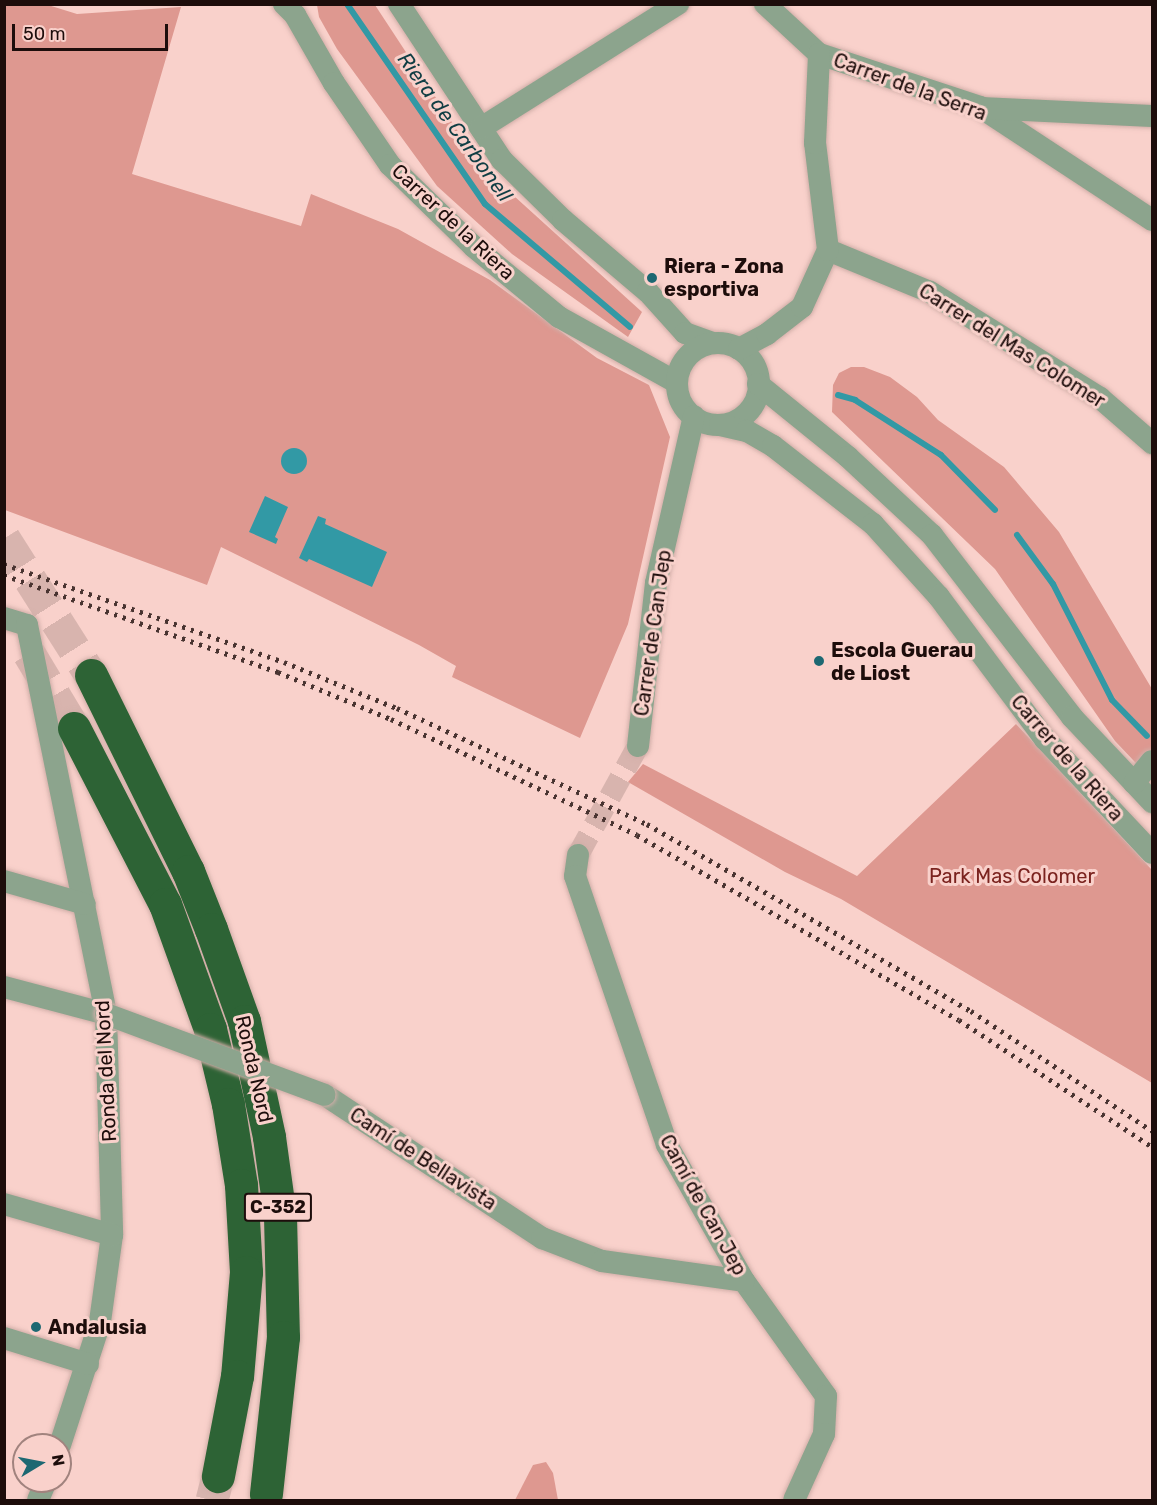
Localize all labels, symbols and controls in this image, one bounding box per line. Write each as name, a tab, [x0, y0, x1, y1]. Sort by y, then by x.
scale bar	[15, 12, 171, 50]
text: 50 m	[23, 23, 66, 45]
water label: Riera de Carbonell	[392, 47, 518, 207]
street label: Carrer de la Serra	[830, 48, 990, 126]
street label: Carrer de la Riera	[386, 159, 520, 285]
place label: Riera - Zona esportiva	[664, 254, 784, 301]
marker: Riera - Zona esportiva	[645, 271, 659, 285]
street label: Carrer del Mas Colomer	[914, 279, 1110, 413]
street label: Carrer de Can Jep	[629, 548, 677, 718]
place label: Escola Guerau de Liost	[831, 638, 973, 685]
marker: Escola Guerau de Liost	[812, 654, 826, 668]
street label: Carrer de la Riera	[1006, 690, 1128, 826]
park label: Park Mas Colomer	[929, 864, 1095, 888]
street label: Ronda del Nord	[90, 999, 122, 1143]
street label: Ronda Nord	[230, 1013, 278, 1125]
street label: Camí de Bellavista	[345, 1103, 501, 1215]
street label: Camí de Can Jep	[654, 1130, 752, 1280]
road number: C-352	[244, 1192, 312, 1222]
place label: Andalusia	[48, 1315, 147, 1339]
marker: Andalusia	[29, 1320, 43, 1334]
north arrow	[12, 1433, 72, 1493]
text: N	[48, 1453, 69, 1467]

